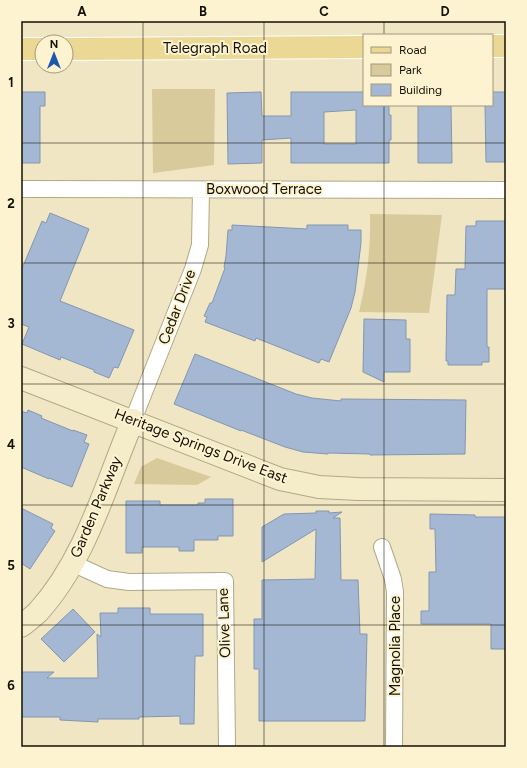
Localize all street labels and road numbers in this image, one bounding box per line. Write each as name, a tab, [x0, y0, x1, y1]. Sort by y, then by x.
street label: Telegraph Road	[163, 39, 267, 57]
street label: Boxwood Terrace	[206, 180, 322, 198]
street label: Cedar Drive	[154, 267, 200, 347]
street label: Heritage Springs Drive East	[112, 405, 290, 487]
street label: Garden Parkway	[66, 453, 126, 561]
street label: Olive Lane	[214, 588, 234, 658]
street label: Magnolia Place	[386, 596, 404, 696]

